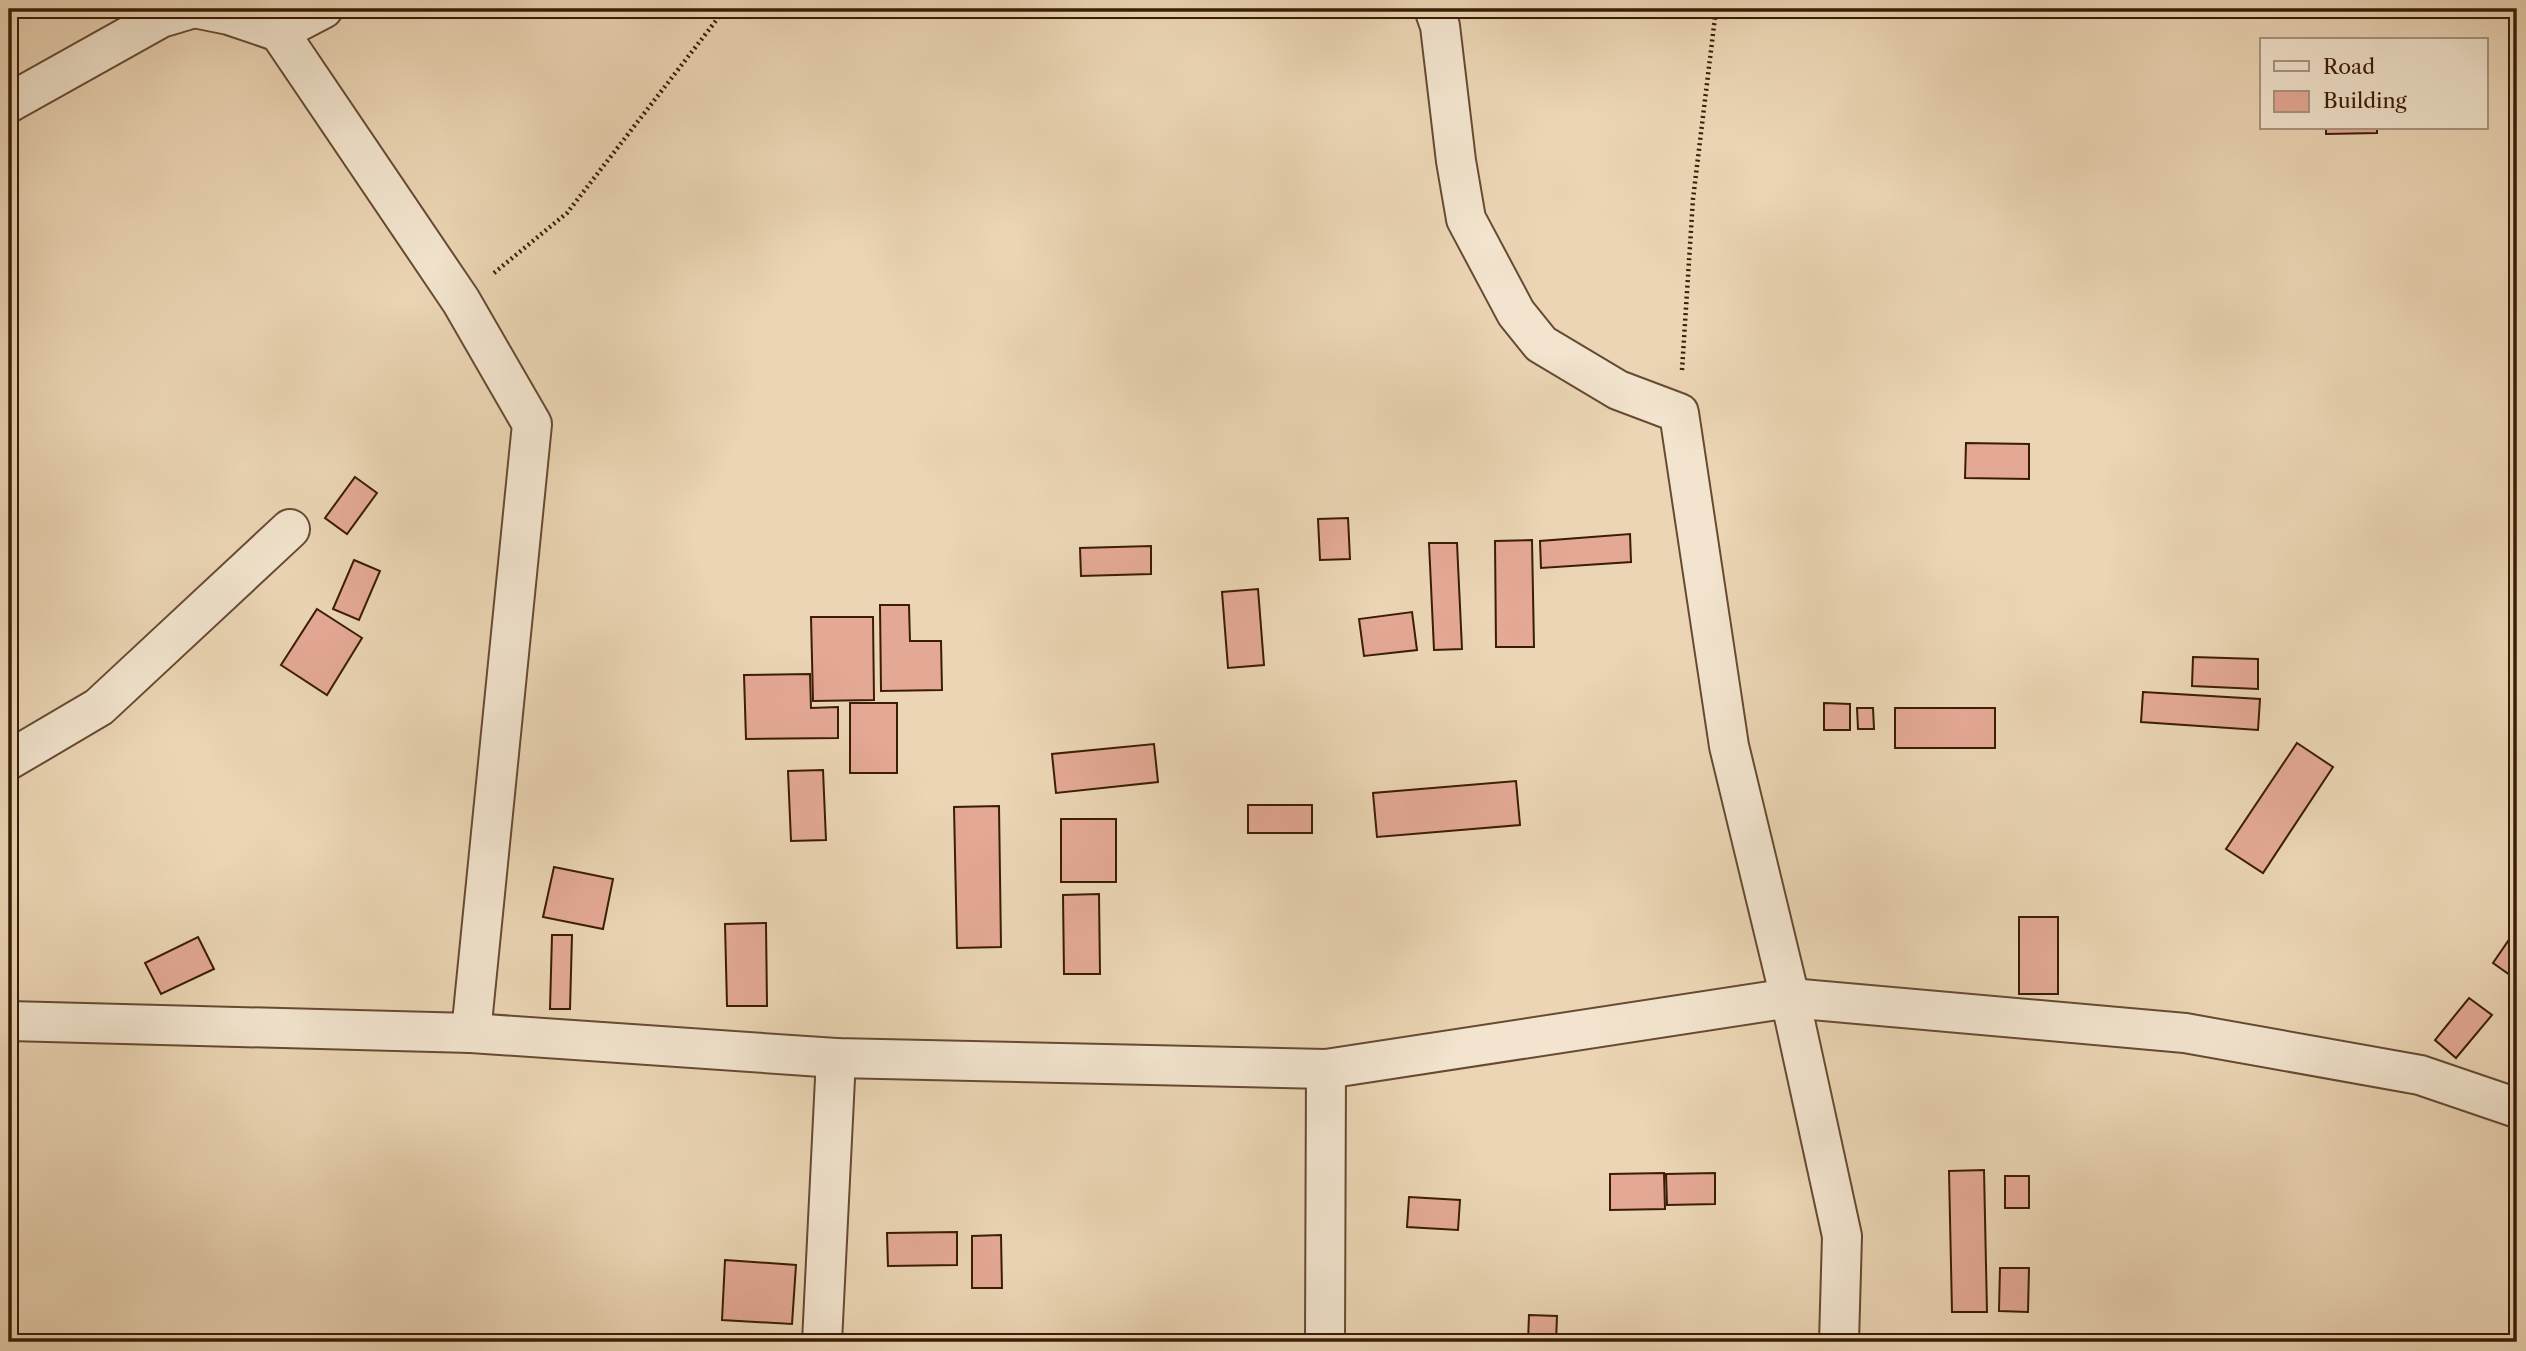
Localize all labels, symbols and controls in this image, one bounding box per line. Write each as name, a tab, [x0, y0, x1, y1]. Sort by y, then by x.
legend	[2260, 38, 2488, 130]
text: Road	[2323, 54, 2375, 79]
text: Building	[2323, 88, 2408, 113]

